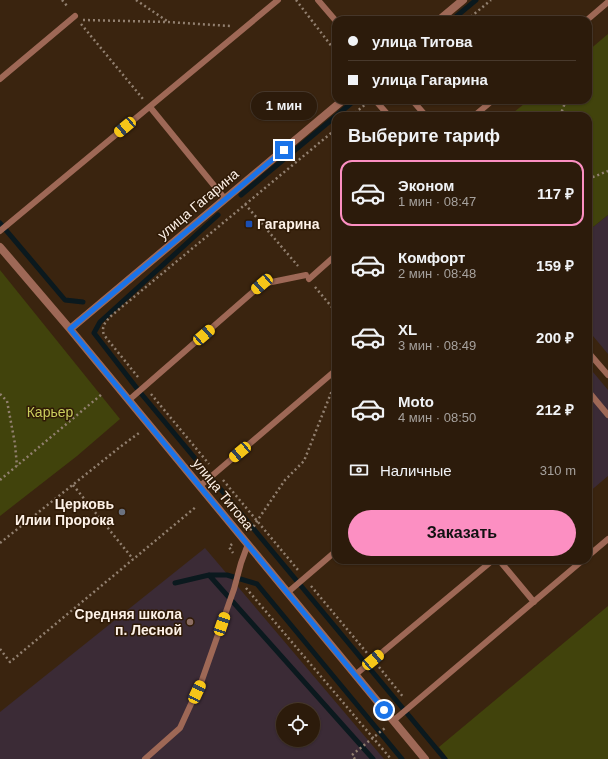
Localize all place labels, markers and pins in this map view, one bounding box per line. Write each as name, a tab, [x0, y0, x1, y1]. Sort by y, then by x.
place label: Гагарина	[257, 216, 320, 232]
marker: Гагарина	[244, 219, 254, 229]
place label: Церковь Илии Пророка	[15, 496, 114, 528]
marker: Церковь Илии Пророка	[117, 507, 127, 517]
place label: Средняя школа п. Лесной	[75, 606, 182, 638]
marker: Средняя школа п. Лесной	[185, 617, 195, 627]

